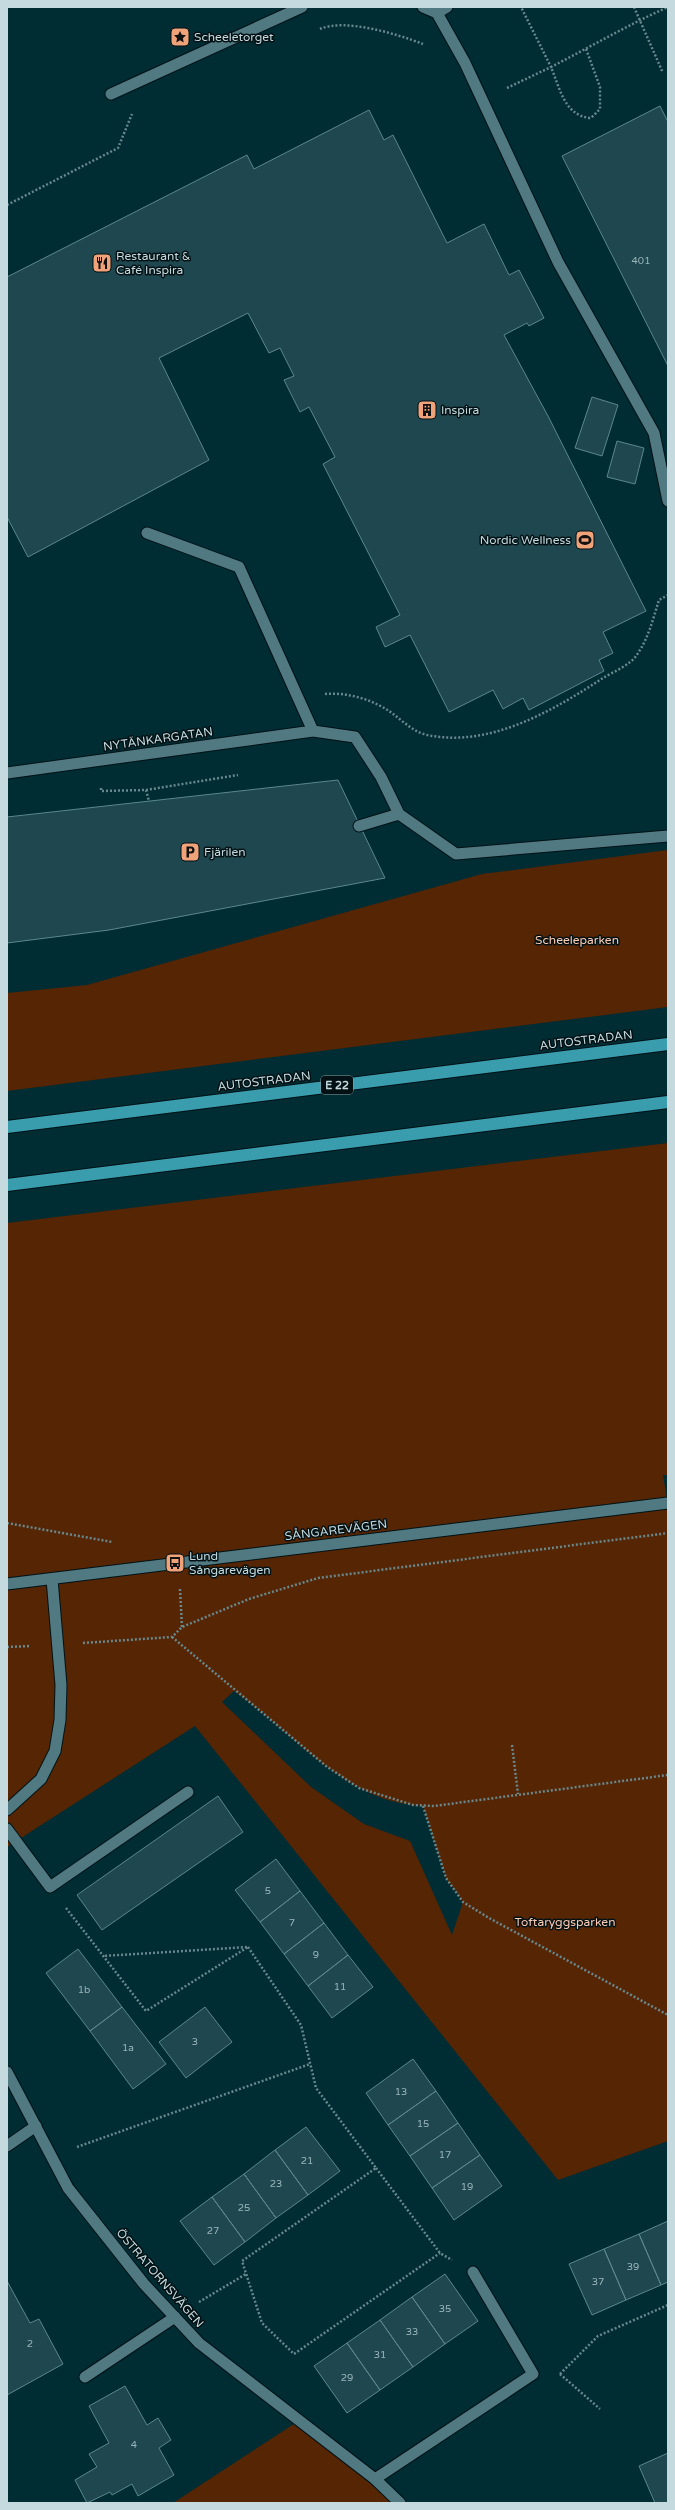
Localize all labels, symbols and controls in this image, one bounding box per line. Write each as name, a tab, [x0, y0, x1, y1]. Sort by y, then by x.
place icon: Scheeletorget	[169, 26, 191, 48]
place label: Scheeletorget	[194, 30, 274, 44]
place label: Restaurant & Café Inspira	[116, 249, 191, 277]
restaurant icon: Restaurant & Café Inspira	[91, 252, 113, 274]
house number: 401	[632, 255, 650, 267]
building icon: Inspira	[416, 399, 438, 421]
place label: Inspira	[441, 403, 479, 417]
sports icon: Nordic Wellness	[574, 529, 596, 551]
place label: Nordic Wellness	[480, 533, 571, 547]
street label: NYTÄNKARGATAN	[102, 724, 214, 754]
parking icon: Fjärilen	[179, 841, 201, 863]
place label: Fjärilen	[204, 845, 246, 859]
park label: Scheeleparken	[535, 933, 619, 947]
street label: AUTOSTRADAN	[539, 1027, 633, 1053]
street label: AUTOSTRADAN	[217, 1068, 311, 1094]
road number: E 22	[321, 1076, 353, 1094]
street label: SÅNGAREVÄGEN	[284, 1517, 388, 1543]
place label: Lund Sångarevägen	[189, 1549, 271, 1577]
bus stop icon: Lund Sångarevägen	[164, 1552, 186, 1574]
house number: 5	[265, 1885, 271, 1897]
park label: Toftaryggsparken	[515, 1915, 615, 1929]
house number: 7	[289, 1917, 295, 1929]
house number: 9	[313, 1949, 319, 1961]
house number: 11	[334, 1981, 346, 1993]
house number: 1b	[78, 1984, 90, 1996]
house number: 3	[192, 2036, 198, 2048]
house number: 1a	[122, 2042, 134, 2054]
house number: 13	[395, 2086, 407, 2098]
house number: 15	[417, 2118, 429, 2130]
house number: 17	[439, 2149, 451, 2161]
house number: 21	[301, 2155, 313, 2167]
house number: 23	[270, 2178, 282, 2190]
house number: 19	[461, 2181, 473, 2193]
house number: 25	[238, 2202, 250, 2214]
house number: 27	[207, 2225, 219, 2237]
street label: ÖSTRATORNSVÄGEN	[113, 2226, 207, 2330]
house number: 39	[627, 2261, 639, 2273]
house number: 37	[592, 2276, 604, 2288]
house number: 35	[439, 2303, 451, 2315]
house number: 33	[406, 2326, 418, 2338]
house number: 2	[27, 2338, 33, 2350]
house number: 31	[374, 2349, 386, 2361]
house number: 29	[341, 2372, 353, 2384]
house number: 4	[131, 2439, 137, 2451]

